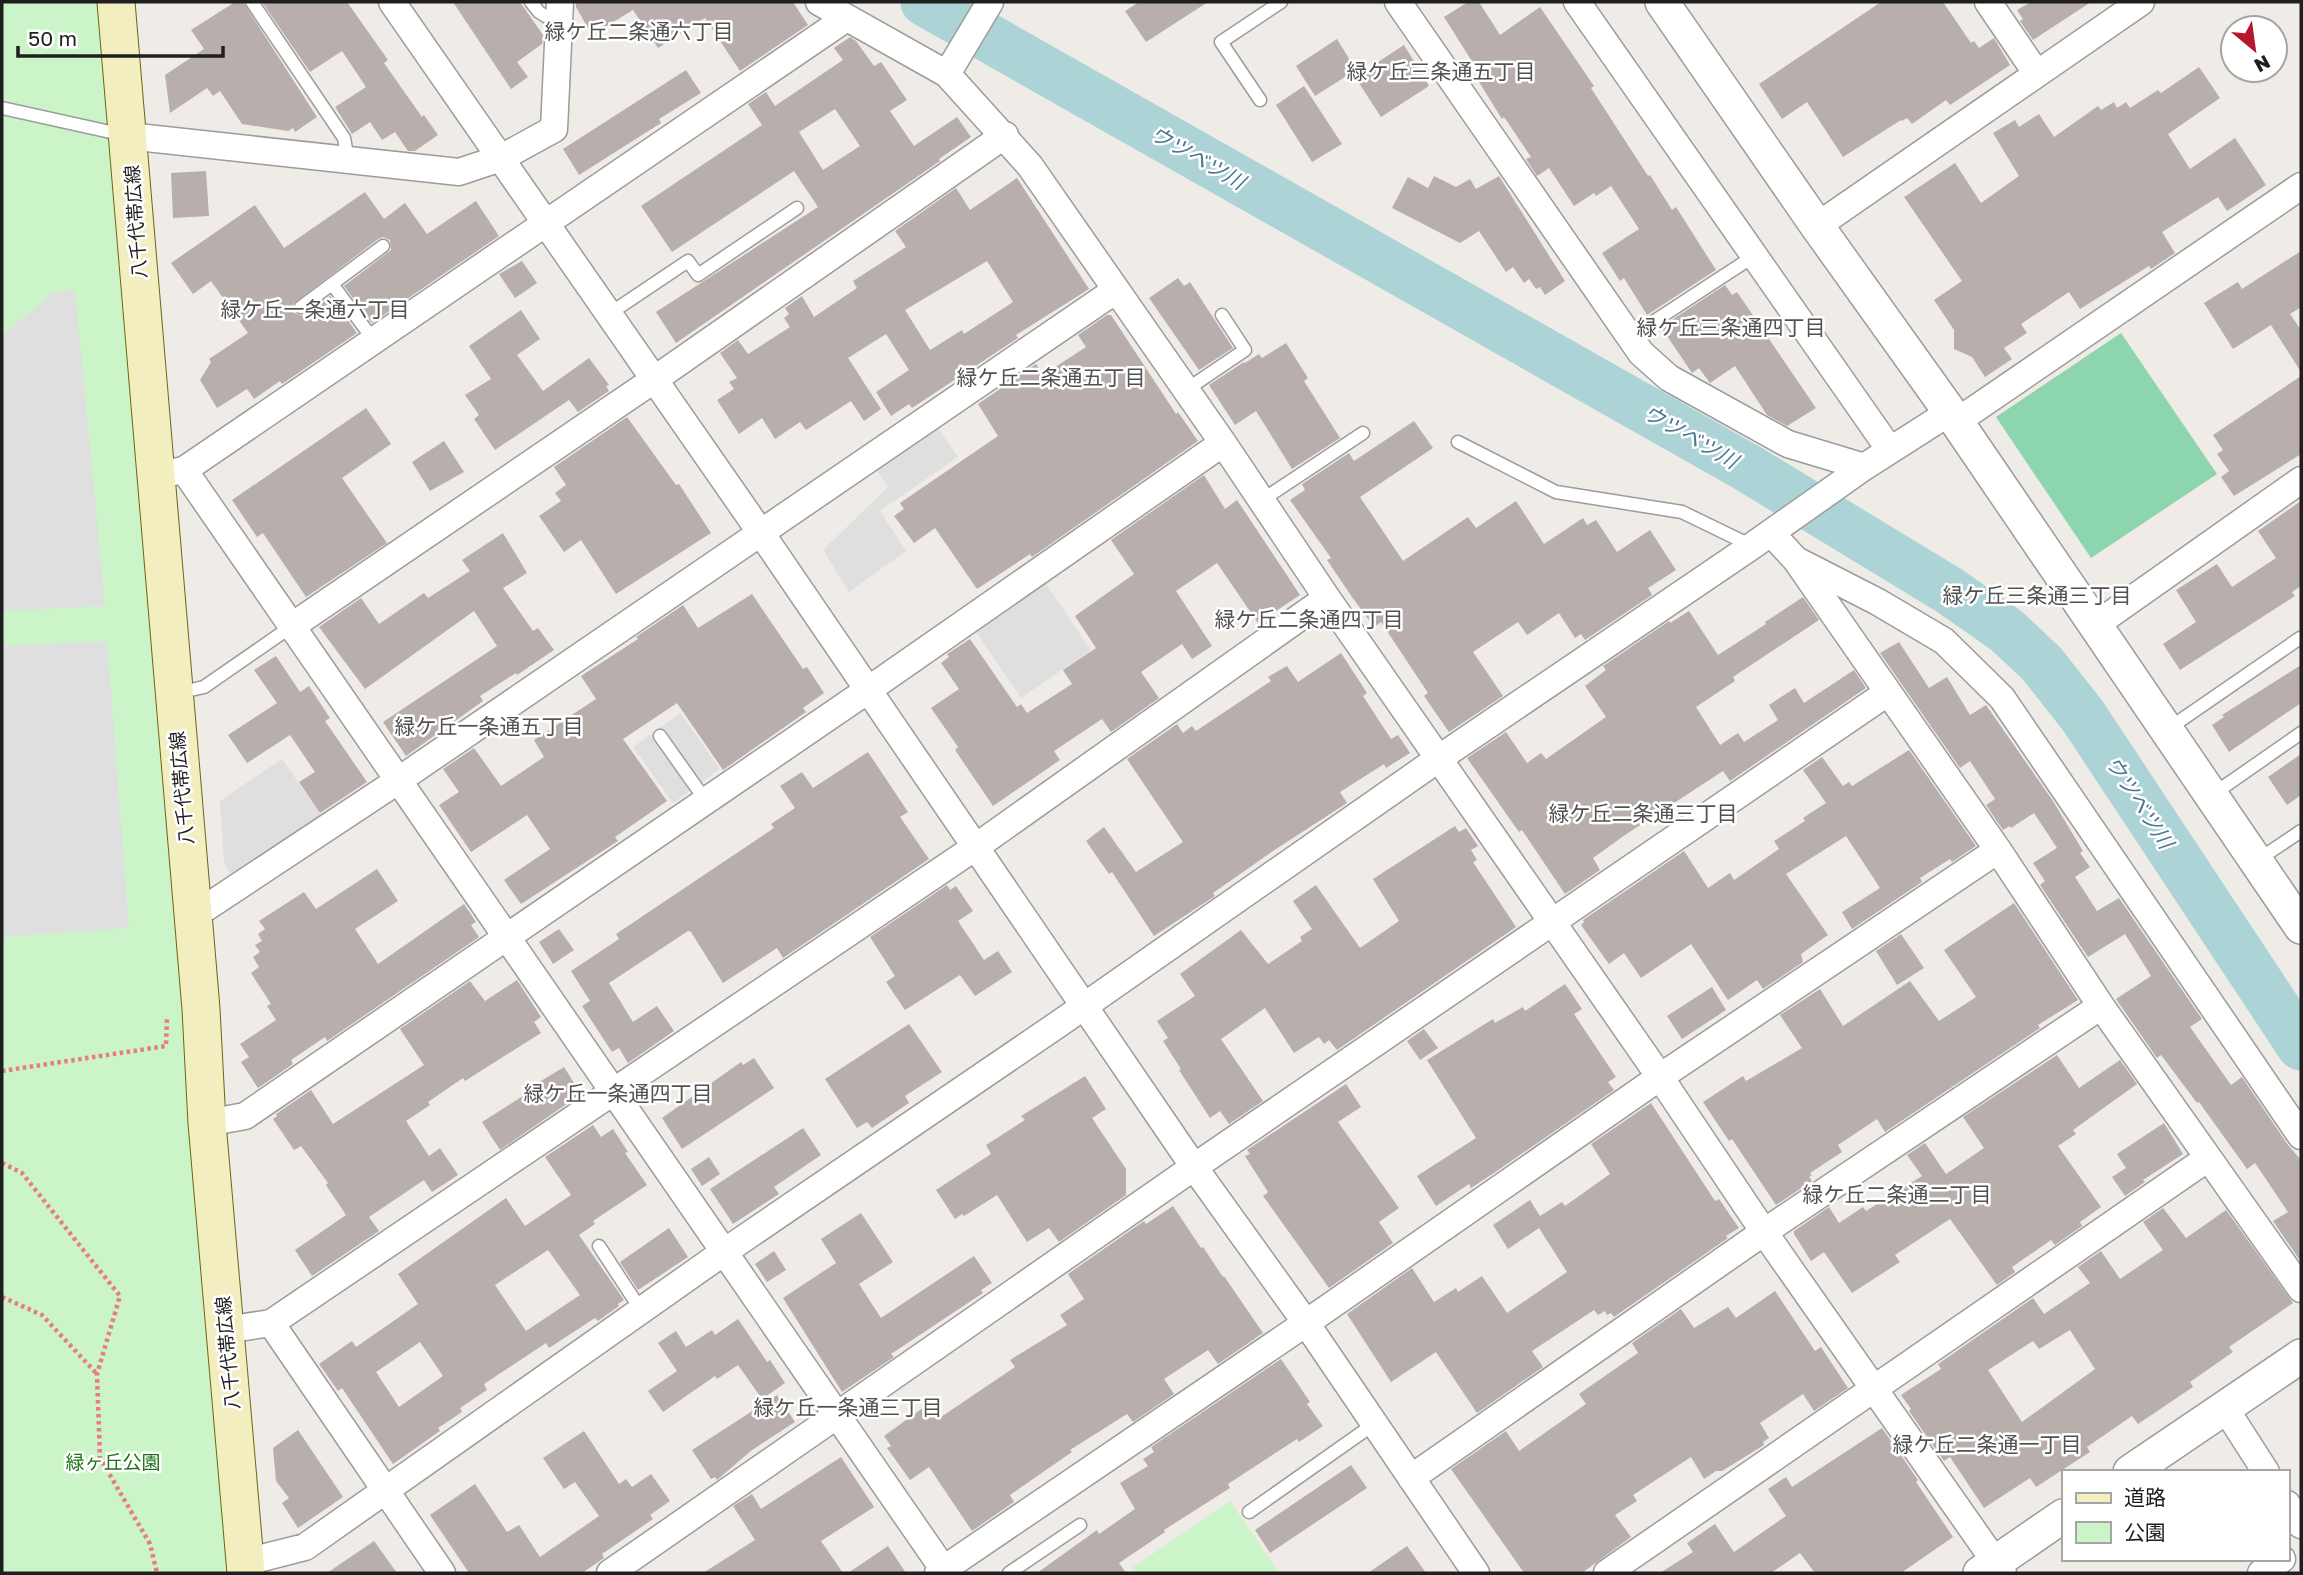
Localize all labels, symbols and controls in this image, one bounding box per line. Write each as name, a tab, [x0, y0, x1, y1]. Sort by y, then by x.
scale bar	[18, 14, 222, 58]
north arrow	[2219, 14, 2289, 84]
district label: 緑ケ丘二条通六丁目	[545, 18, 734, 44]
text: 50 m	[28, 25, 77, 51]
text: N	[2251, 51, 2274, 78]
district label: 緑ケ丘三条通五丁目	[1347, 58, 1536, 84]
water label: ウツベツ川	[1146, 119, 1252, 196]
street label: 八千代帯広線	[120, 164, 150, 280]
district label: 緑ケ丘一条通六丁目	[221, 296, 410, 322]
district label: 緑ケ丘三条通四丁目	[1637, 314, 1826, 340]
district label: 緑ケ丘二条通五丁目	[957, 364, 1146, 390]
water label: ウツベツ川	[1639, 398, 1745, 475]
district label: 緑ケ丘三条通三丁目	[1943, 582, 2132, 608]
district label: 緑ケ丘二条通四丁目	[1215, 606, 1404, 632]
district label: 緑ケ丘一条通五丁目	[395, 713, 584, 739]
street label: 八千代帯広線	[165, 730, 197, 846]
water label: ウツベツ川	[2101, 751, 2181, 855]
district label: 緑ケ丘二条通三丁目	[1549, 800, 1738, 826]
district label: 緑ケ丘一条通四丁目	[524, 1080, 713, 1106]
district label: 緑ケ丘二条通二丁目	[1803, 1181, 1992, 1207]
street label: 八千代帯広線	[211, 1295, 243, 1411]
district label: 緑ケ丘一条通三丁目	[754, 1394, 943, 1420]
district label: 緑ケ丘二条通一丁目	[1893, 1431, 2082, 1457]
park label: 緑ヶ丘公園	[65, 1450, 161, 1473]
legend	[2062, 1470, 2289, 1561]
text: 道路	[2124, 1484, 2166, 1510]
text: 公園	[2124, 1519, 2166, 1545]

